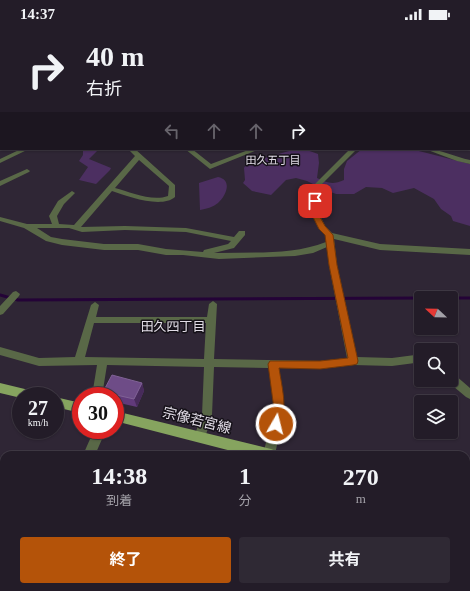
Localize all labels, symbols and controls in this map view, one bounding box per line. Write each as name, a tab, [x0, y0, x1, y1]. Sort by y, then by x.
text: 14:37	[20, 6, 55, 22]
text: 40 m	[86, 41, 144, 72]
icon: right	[20, 44, 72, 96]
text: 右折	[86, 79, 122, 99]
icon: left	[161, 120, 183, 142]
icon: ahead	[203, 120, 225, 142]
icon: ahead	[245, 120, 267, 142]
icon: right	[287, 120, 309, 142]
district label: 田久五丁目	[246, 154, 301, 166]
pin	[298, 184, 332, 218]
icon: arrive	[304, 190, 326, 212]
north arrow	[414, 291, 458, 335]
map controls	[414, 291, 458, 439]
district label: 田久四丁目	[140, 319, 206, 334]
button: search	[414, 343, 458, 387]
speed limit sign: 30	[72, 387, 124, 439]
button: layers	[414, 395, 458, 439]
text: 27	[28, 397, 48, 419]
position arrow	[255, 403, 297, 445]
street label: 宗像若宮線	[161, 405, 233, 436]
text: km/h	[28, 417, 48, 428]
text: 14:38	[91, 463, 147, 489]
text: 1	[239, 463, 251, 489]
text: 270	[343, 464, 379, 490]
text: m	[356, 491, 366, 506]
text: 到着	[106, 493, 132, 508]
text: 分	[238, 493, 251, 508]
button: 終了	[20, 537, 231, 583]
button: 共有	[239, 537, 450, 583]

